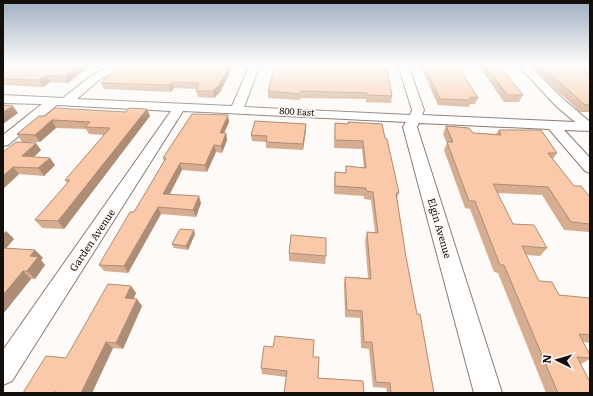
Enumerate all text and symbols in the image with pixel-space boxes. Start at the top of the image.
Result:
street label: 800 East [279,103,315,119]
street label: Elgin Avenue [425,196,456,260]
street label: Garden Avenue [65,206,118,274]
north arrow [537,340,577,380]
text: N [538,354,554,364]

